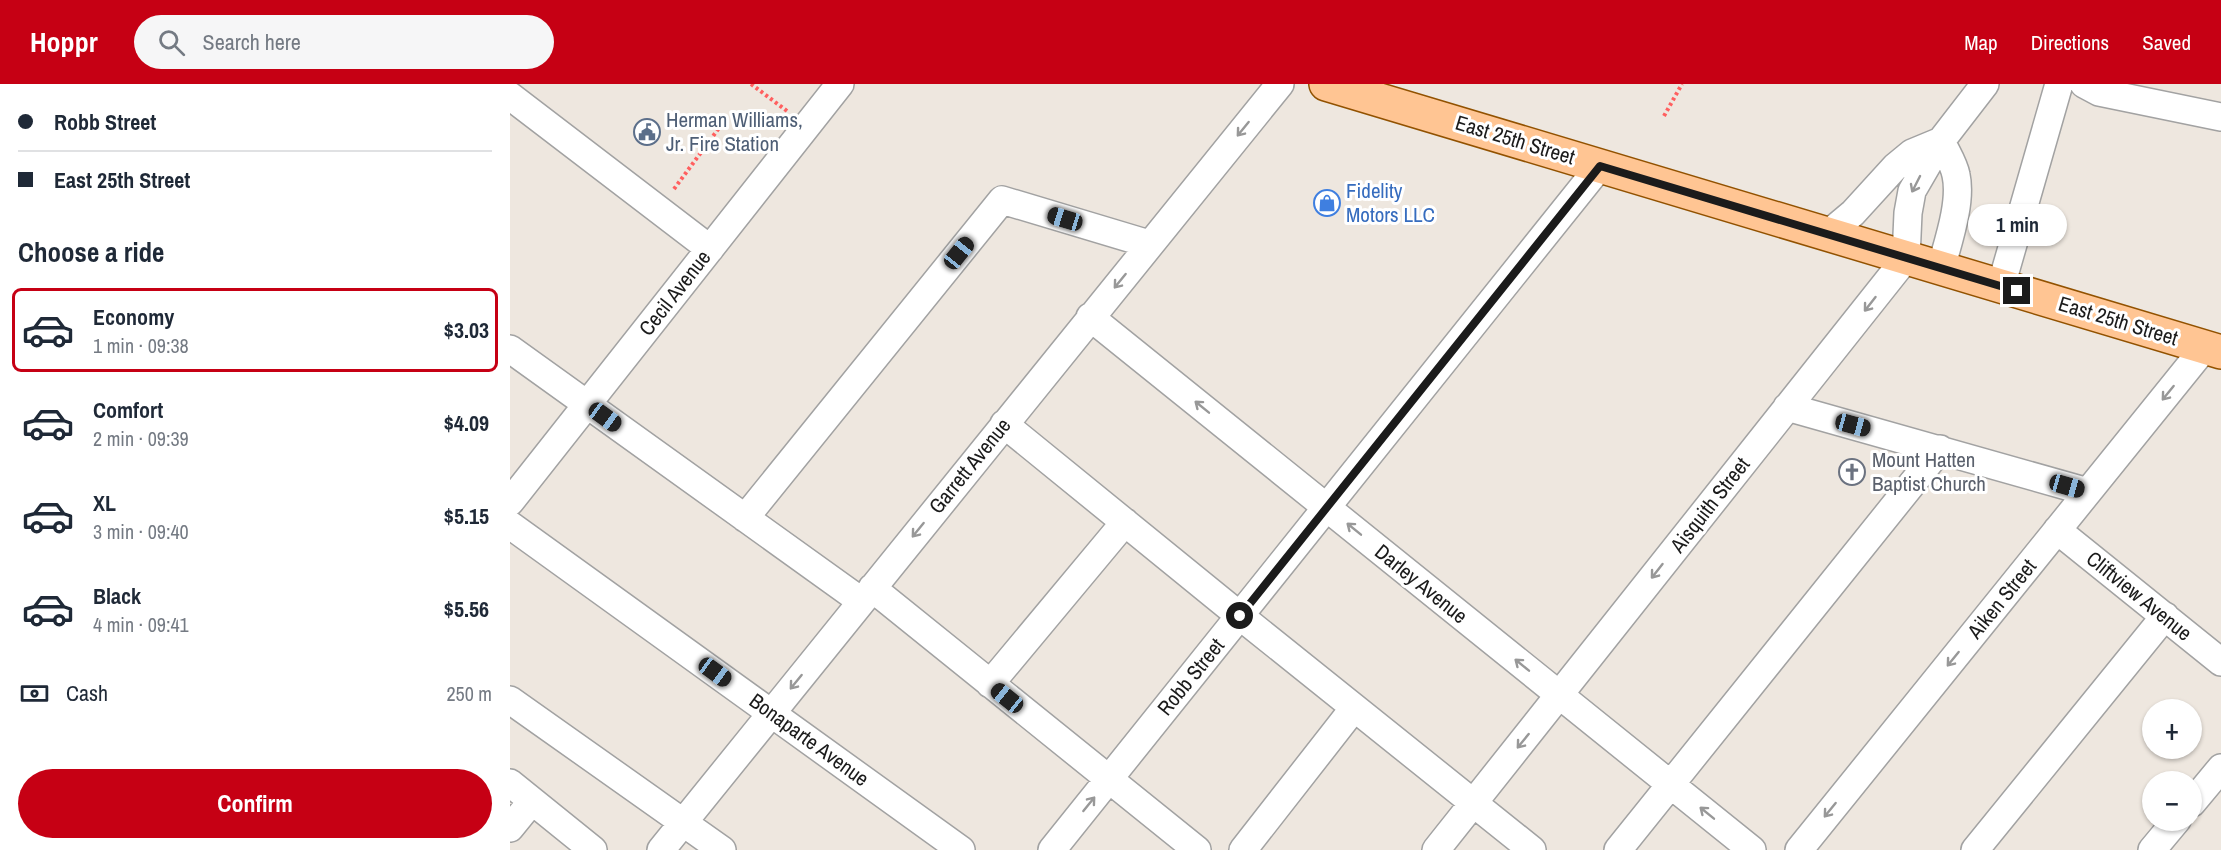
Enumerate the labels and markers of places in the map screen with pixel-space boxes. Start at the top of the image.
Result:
place label: Herman Williams, Jr. Fire Station [666,105,803,158]
public building icon: Herman Williams, Jr. Fire Station [632,117,662,147]
place label: Fidelity Motors LLC [1346,176,1435,229]
shop icon: Fidelity Motors LLC [1312,188,1342,218]
place label: Mount Hatten Baptist Church [1872,445,1986,498]
church icon: Mount Hatten Baptist Church [1837,457,1867,487]

